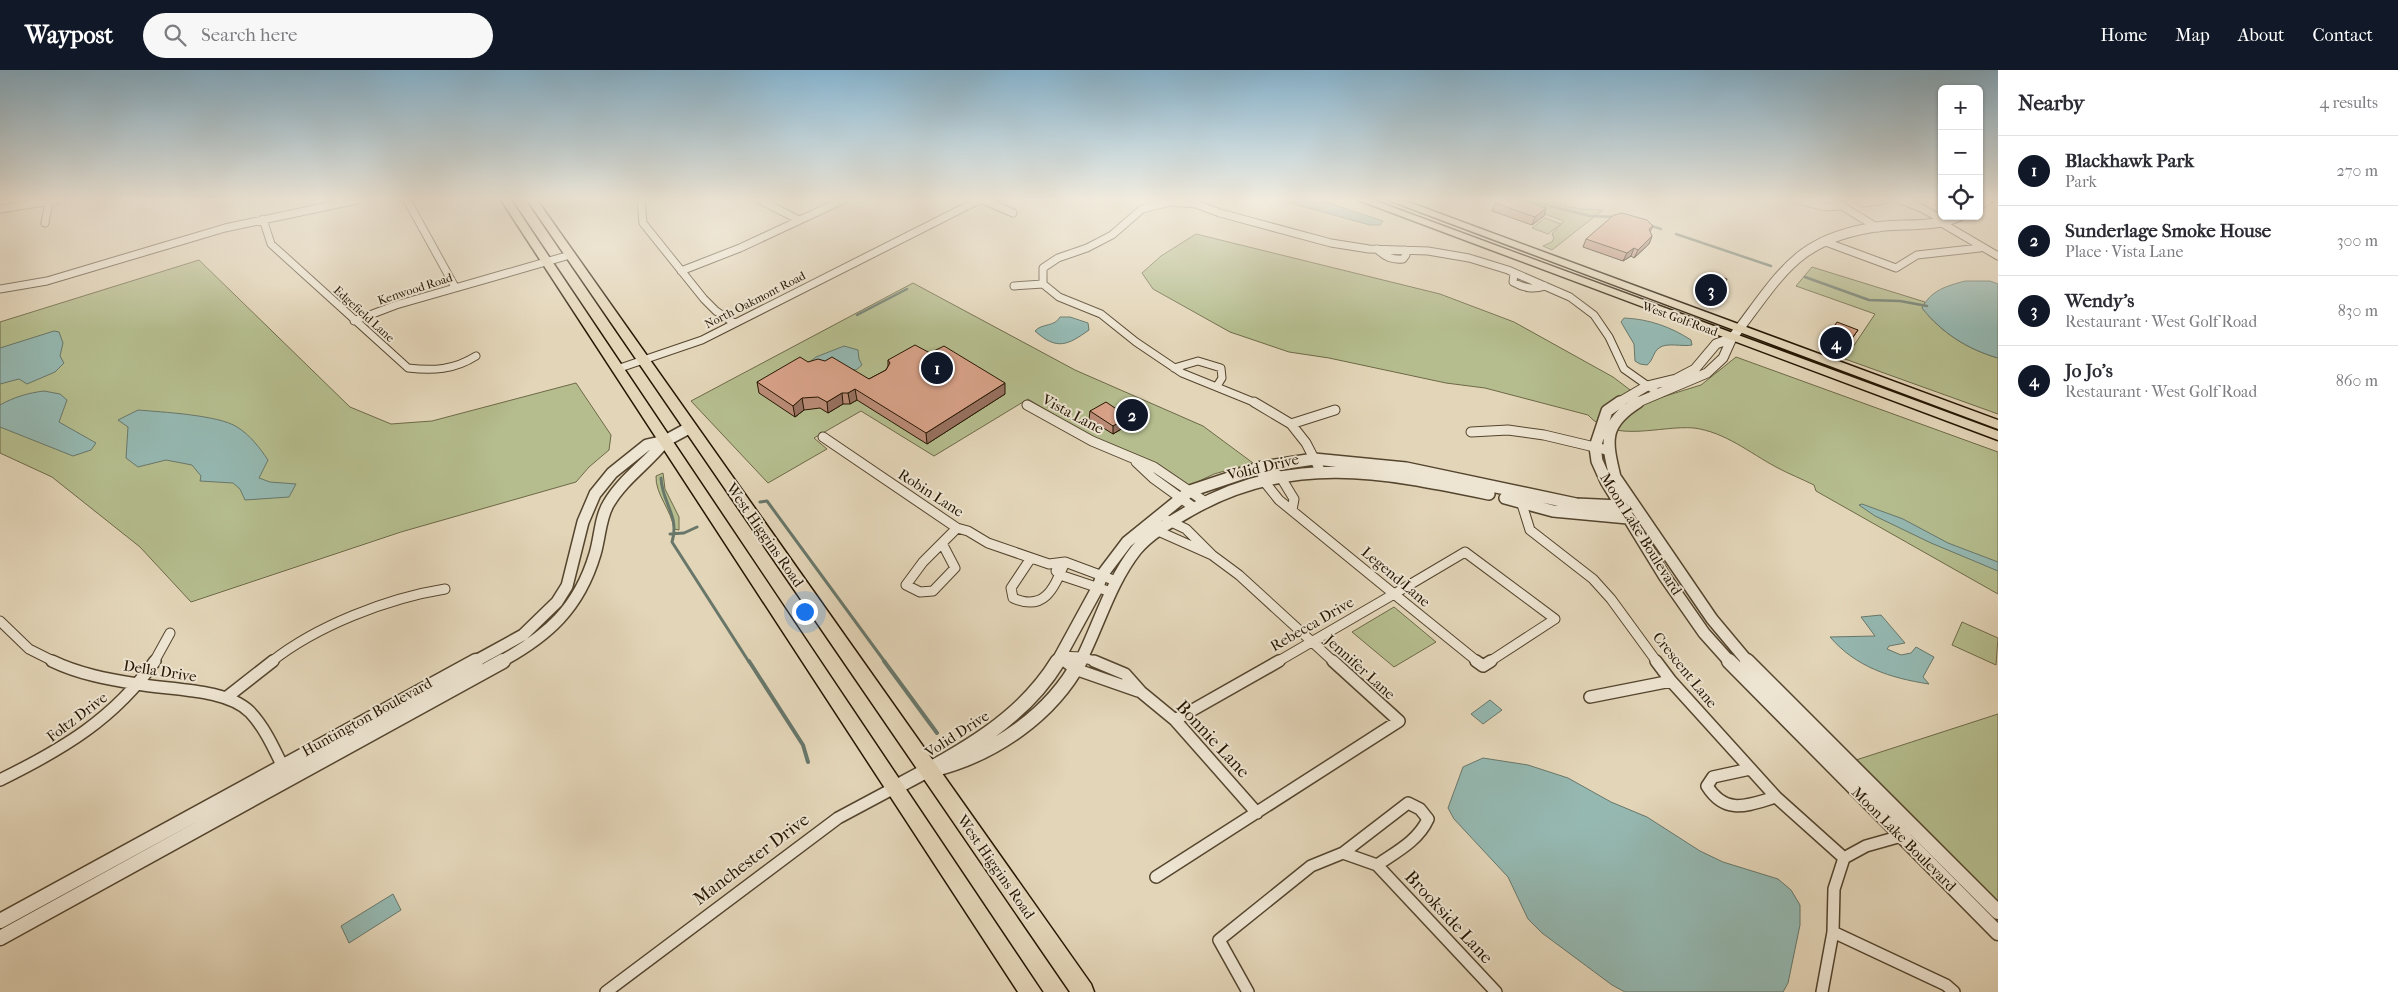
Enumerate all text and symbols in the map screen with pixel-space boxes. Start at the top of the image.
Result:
search box [143,13,493,58]
text: Waypost [25,21,113,49]
icon: search [161,21,189,49]
text: Search here [201,24,297,46]
text: Home [2100,25,2147,46]
text: Map [2175,25,2210,46]
text: About [2238,25,2284,46]
text: Contact [2312,25,2373,46]
map controls [1938,85,1983,220]
button: + [1938,85,1983,130]
text: Nearby [2018,91,2084,115]
text: 4 results [2320,93,2378,112]
button: − [1938,130,1983,175]
text: Blackhawk Park [2065,150,2194,172]
text: 1 [2031,161,2037,180]
text: 270 m [2337,161,2378,180]
text: Park [2065,172,2097,191]
button: locate [1938,175,1983,220]
text: Sunderlage Smoke House [2065,220,2271,242]
text: 2 [2030,231,2038,250]
text: 300 m [2337,231,2378,250]
text: Place · Vista Lane [2065,242,2183,261]
street label: North Oakmont Road [702,268,808,331]
street label: Kenwood Road [376,270,455,308]
pin: 3 [1695,271,1727,309]
street label: Edgefield Lane [331,283,397,345]
text: Wendy's [2065,290,2134,312]
street label: West Golf Road [1639,299,1720,339]
text: 3 [2031,301,2037,320]
text: 830 m [2338,301,2378,320]
text: Restaurant · West Golf Road [2065,312,2257,331]
pin: 4 [1820,324,1852,362]
pin: 1 [921,349,953,387]
text: Jo Jo's [2065,360,2113,382]
text: 4 [2029,371,2039,390]
text: 860 m [2336,371,2378,390]
text: Restaurant · West Golf Road [2065,382,2257,401]
street label: Vista Lane [1038,390,1107,438]
pin: 2 [1116,396,1148,434]
street label: Volid Drive [1224,450,1301,484]
street label: Robin Lane [895,465,968,521]
street label: Moon Lake Boulevard [1596,470,1686,599]
street label: West Higgins Road [722,479,808,591]
street label: Legend Lane [1358,543,1434,611]
street label: Rebecca Drive [1267,593,1357,655]
your location [792,599,818,625]
street label: Crescent Lane [1649,628,1721,712]
street label: Jennifer Lane [1320,630,1399,704]
street label: Della Drive [122,656,198,686]
street label: Huntington Boulevard [299,673,436,760]
street label: Foltz Drive [43,688,111,746]
street label: Bonnie Lane [1172,696,1254,782]
street label: Volid Drive [921,706,993,762]
street label: Moon Lake Boulevard [1848,783,1961,896]
street label: Manchester Drive [689,809,813,910]
street label: West Higgins Road [953,811,1039,923]
street label: Brookside Lane [1400,866,1497,968]

